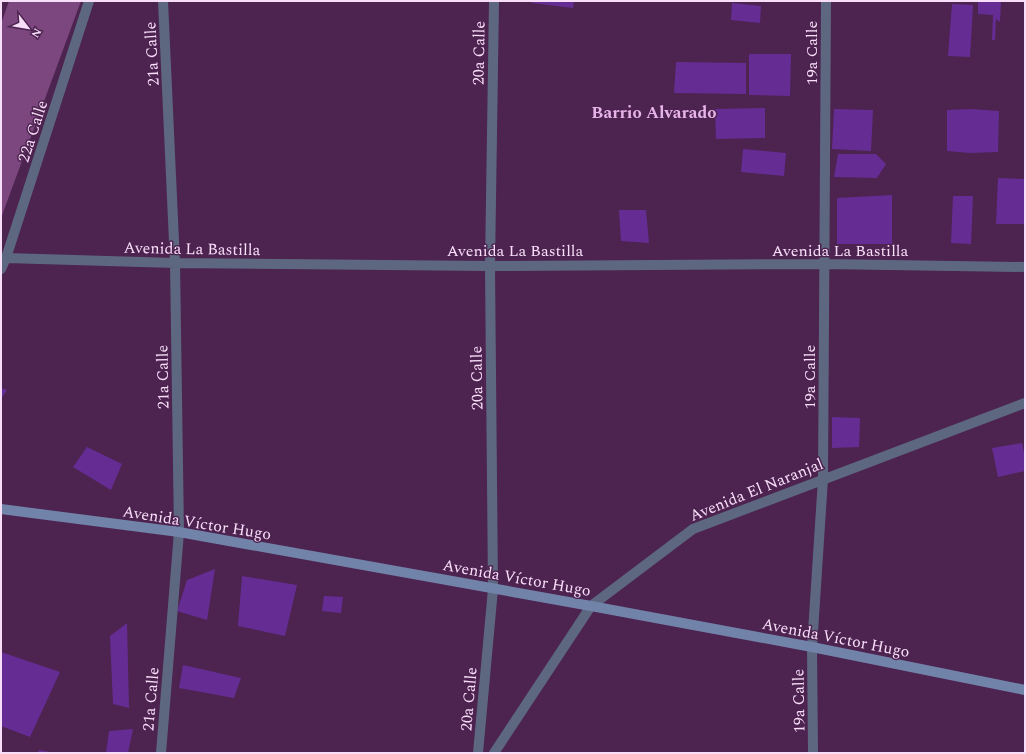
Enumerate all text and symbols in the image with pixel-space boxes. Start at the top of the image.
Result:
north arrow [8,8,48,48]
street label: 21a Calle [138,21,166,87]
street label: 20a Calle [466,21,492,85]
street label: 19a Calle [800,21,824,85]
text: N [27,25,46,41]
street label: 22a Calle [12,97,54,166]
district label: Barrio Alvarado [591,100,717,126]
street label: Avenida La Bastilla [123,236,261,262]
street label: Avenida La Bastilla [447,239,584,263]
street label: Avenida La Bastilla [772,239,909,263]
street label: 21a Calle [150,345,176,409]
street label: 19a Calle [798,345,822,409]
street label: 20a Calle [464,346,490,410]
street label: Avenida El Naranjal [686,452,827,528]
street label: Avenida Víctor Hugo [121,499,273,547]
street label: Avenida Víctor Hugo [441,553,593,603]
street label: Avenida Víctor Hugo [760,612,912,664]
street label: 21a Calle [136,666,166,732]
street label: 20a Calle [454,666,484,732]
street label: 19a Calle [786,669,812,733]

